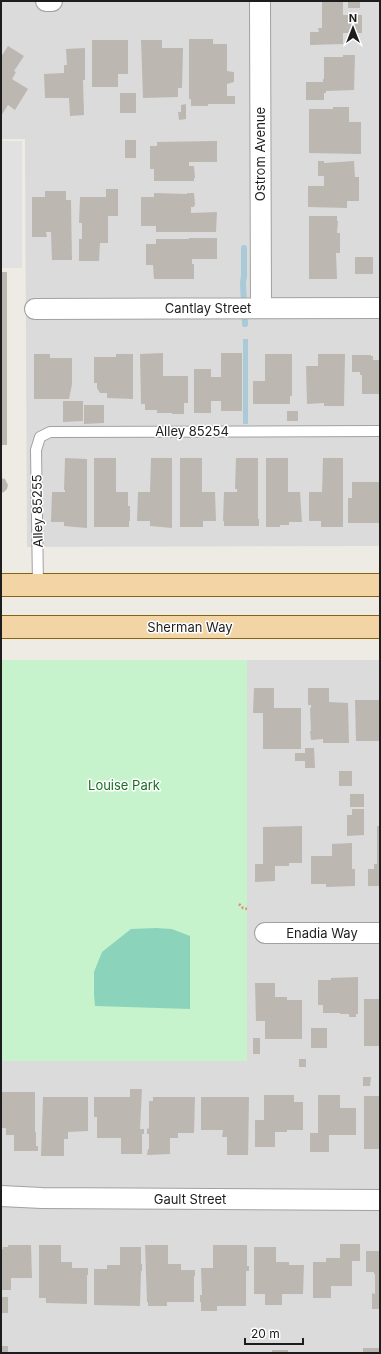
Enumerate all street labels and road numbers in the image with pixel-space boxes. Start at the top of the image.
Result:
street label: Ostrom Avenue [252,107,268,201]
street label: Cantlay Street [165,300,251,316]
street label: Alley 85254 [155,423,229,439]
street label: Alley 85255 [28,474,46,548]
street label: Sherman Way [147,619,233,635]
street label: Enadia Way [286,925,358,941]
street label: Gault Street [154,1191,226,1207]

